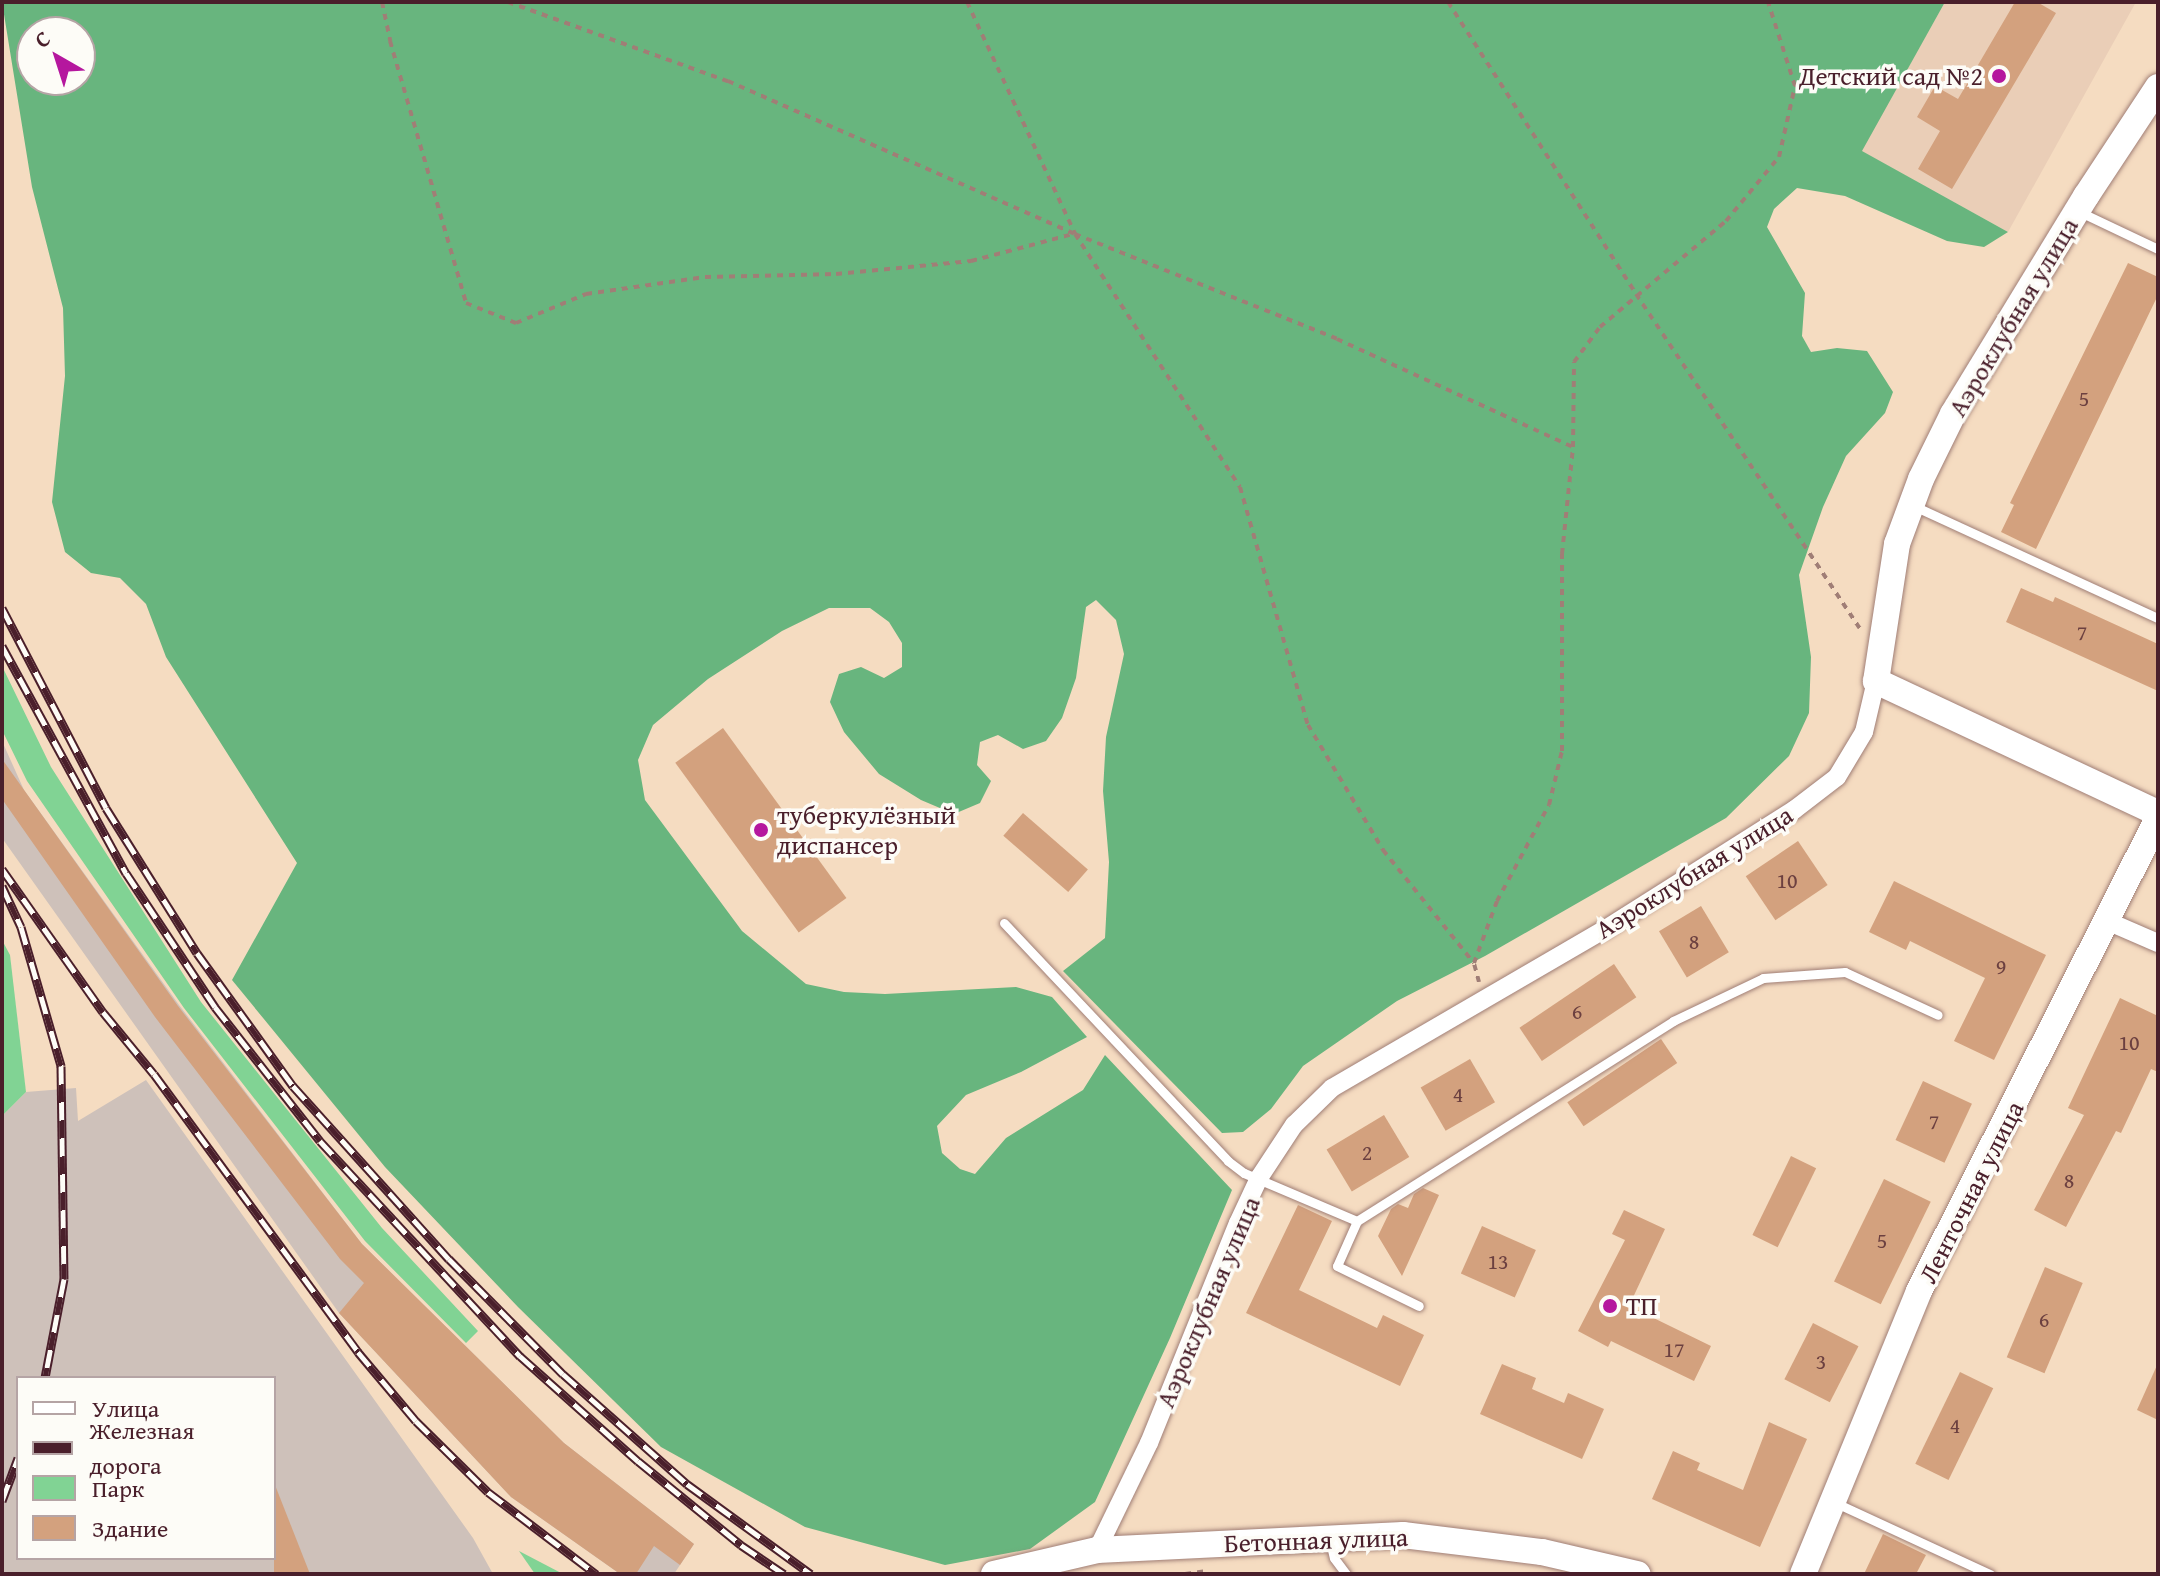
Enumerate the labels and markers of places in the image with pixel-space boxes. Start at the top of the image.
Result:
place label: Детский сад №2 [1799,60,1983,92]
marker: Детский сад №2 [1990,67,2008,85]
place label: туберкулёзный диспансер [777,799,956,860]
marker: туберкулёзный диспансер [752,821,770,839]
place label: ТП [1626,1290,1657,1322]
marker: ТП [1601,1297,1619,1315]

